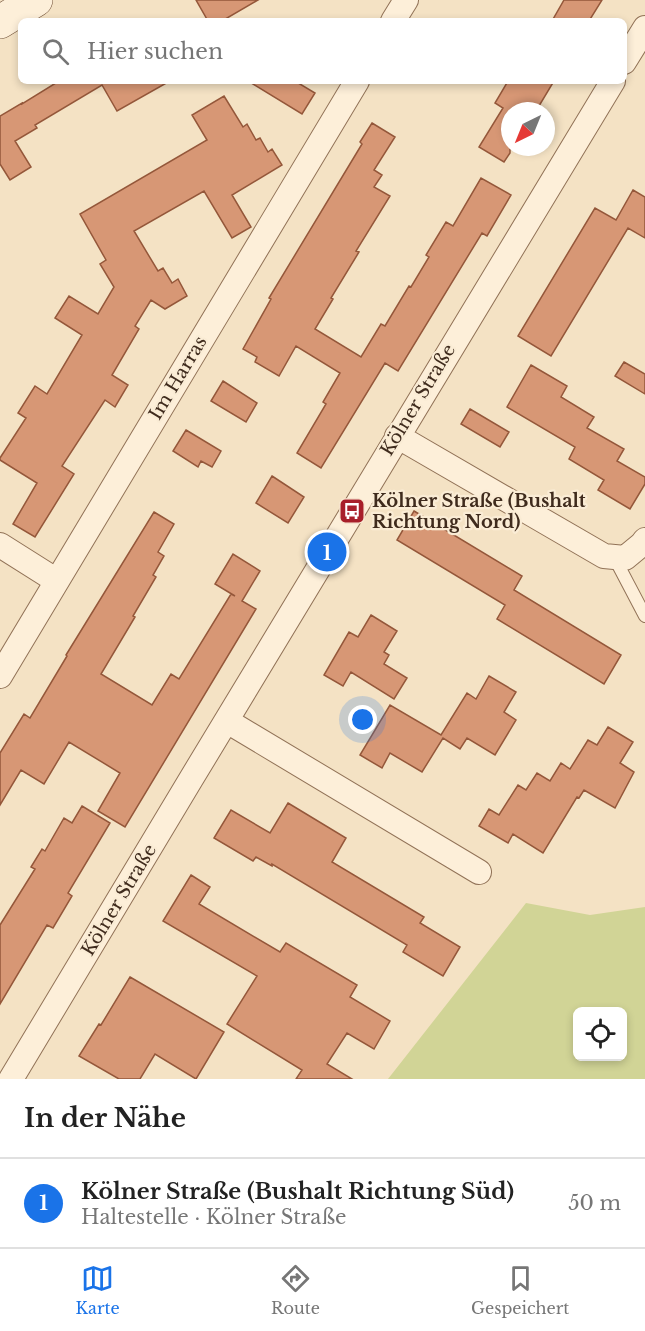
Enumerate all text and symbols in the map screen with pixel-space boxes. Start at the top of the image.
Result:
search box [18,18,627,84]
icon: search [39,35,72,68]
text: Hier suchen [87,38,223,65]
north arrow [501,102,555,156]
street label: Im Harras [144,332,212,424]
street label: Kölner Straße [376,340,460,460]
place label: Kölner Straße (Bushalt Richtung Nord) [372,490,586,533]
bus stop icon: Kölner Straße (Bushalt Richtung Nord) [337,496,367,526]
pin: 1 [308,530,346,574]
your location [348,705,377,734]
street label: Kölner Straße [77,840,161,960]
map controls [573,1007,627,1061]
button: locate [573,1007,627,1061]
text: In der Nähe [24,1102,186,1134]
text: Kölner Straße (Bushalt Richtung Süd) [81,1178,514,1205]
text: 1 [39,1191,48,1215]
text: 50 m [568,1191,621,1215]
text: Haltestelle · Kölner Straße [81,1205,347,1229]
tab: Karte [76,1262,120,1318]
tab: Route [271,1262,320,1318]
tab: Gespeichert [471,1262,569,1318]

